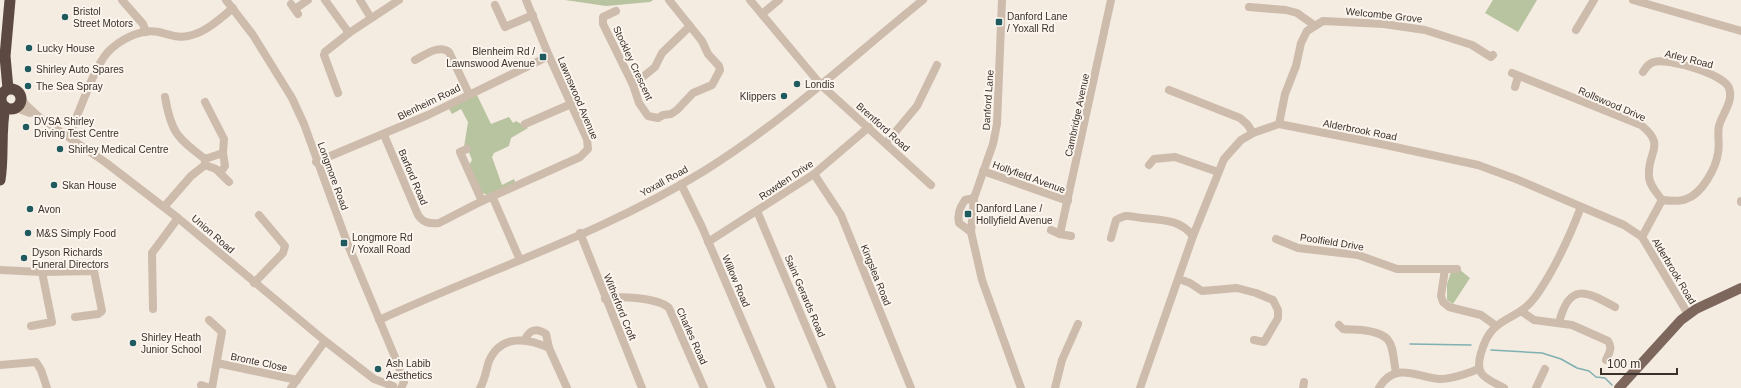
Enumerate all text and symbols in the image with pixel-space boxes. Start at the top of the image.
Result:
place label: Bristol Street Motors [73,6,133,29]
street label: Welcombe Grove [1345,6,1423,25]
place label: Danford Lane / Yoxall Rd [1007,11,1068,34]
marker: Bristol Street Motors [60,12,70,22]
marker: Danford Lane / Yoxall Rd [994,17,1004,27]
street label: Stockley Crescent [611,24,655,102]
marker: Lucky House [24,43,34,53]
place label: Lucky House [37,43,95,54]
place label: Blenheim Rd / Lawnswood Avenue [446,46,535,69]
street label: Arley Road [1664,48,1714,70]
marker: Blenheim Rd / Lawnswood Avenue [538,52,548,62]
street label: Lawnswood Avenue [556,55,601,141]
marker: Shirley Auto Spares [23,64,33,74]
place label: Shirley Auto Spares [36,64,124,75]
street label: Danford Lane [980,69,996,131]
street label: Cambridge Avenue [1063,72,1091,158]
marker: Londis [792,79,802,89]
place label: Londis [805,79,834,90]
marker: The Sea Spray [23,81,33,91]
place label: The Sea Spray [36,81,103,92]
street label: Blenheim Road [396,82,462,122]
street label: Rollswood Drive [1577,85,1648,123]
place label: Klippers [740,91,776,102]
marker: Klippers [779,91,789,101]
street label: Brentford Road [854,100,912,154]
place label: DVSA Shirley Driving Test Centre [34,116,119,139]
street label: Alderbrook Road [1322,117,1398,143]
marker: DVSA Shirley Driving Test Centre [21,122,31,132]
street label: Longmore Road [316,140,350,212]
marker: Shirley Medical Centre [55,144,65,154]
place label: Shirley Medical Centre [68,144,169,155]
street label: Barford Road [396,147,430,207]
street label: Rowden Drive [757,158,815,202]
street label: Hollyfield Avenue [991,159,1067,195]
street label: Yoxall Road [638,163,690,199]
marker: Skan House [49,180,59,190]
place label: Skan House [62,180,117,191]
place label: Danford Lane / Hollyfield Avenue [976,203,1053,226]
marker: Avon [25,204,35,214]
place label: Avon [38,204,61,215]
marker: Danford Lane / Hollyfield Avenue [963,209,973,219]
street label: Union Road [189,213,237,255]
marker: M&S Simply Food [23,228,33,238]
place label: M&S Simply Food [36,228,116,239]
place label: Longmore Rd / Yoxall Road [352,232,413,255]
street label: Poolfield Drive [1299,232,1365,253]
street label: Alderbrook Road [1650,236,1698,306]
marker: Longmore Rd / Yoxall Road [339,238,349,248]
street label: Kingslea Road [859,243,893,307]
place label: Dyson Richards Funeral Directors [32,247,109,270]
marker: Dyson Richards Funeral Directors [19,253,29,263]
street label: Willow Road [720,253,752,309]
street label: Saint Gerards Road [783,253,827,339]
street label: Witherford Croft [602,272,638,342]
street label: Charles Road [675,306,709,366]
place label: Shirley Heath Junior School [141,332,202,355]
marker: Shirley Heath Junior School [128,338,138,348]
scale bar [1601,350,1677,376]
street label: Bronte Close [230,351,289,373]
text: 100 m [1607,357,1640,371]
place label: Ash Labib Aesthetics [386,358,432,381]
marker: Ash Labib Aesthetics [373,364,383,374]

